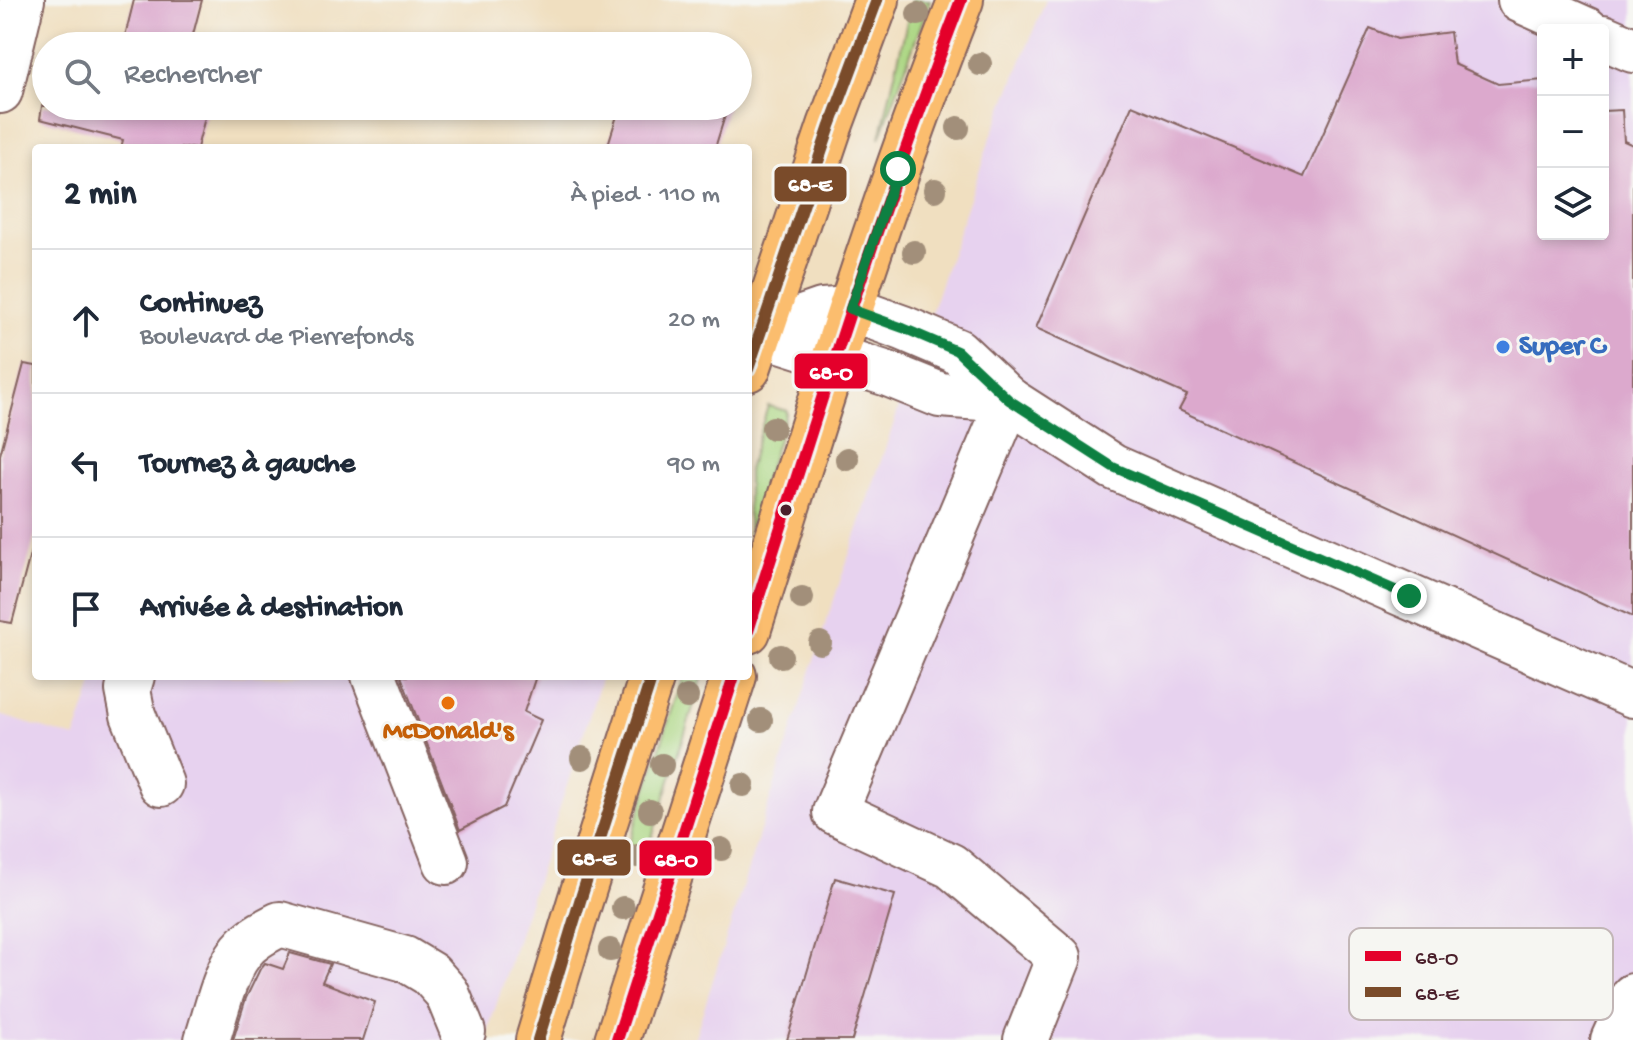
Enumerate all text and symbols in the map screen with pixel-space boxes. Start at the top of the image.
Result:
map controls [1537,24,1609,240]
button: + [1537,24,1609,96]
search box [32,32,752,120]
icon: search [60,54,104,98]
text: Rechercher [124,59,260,94]
button: − [1537,96,1609,168]
route start [880,151,916,187]
line badge: 68-E [773,165,848,203]
button: layers [1537,168,1609,240]
text: 68-E [788,174,833,200]
text: 2 min [64,176,136,216]
text: À pied · 110 m [571,181,720,212]
text: Continuez [140,288,262,323]
icon: ahead [64,299,108,343]
text: 20 m [668,306,720,337]
text: Boulevard de Pierrefonds [140,323,413,354]
place label: Super C [1519,331,1608,364]
marker: Super C [1494,338,1512,356]
line badge: 68-O [793,352,869,390]
text: 68-O [809,362,853,388]
icon: left [64,443,108,487]
text: Tournez à gauche [140,448,355,483]
text: 90 m [668,450,720,481]
unlabelled marker [778,502,794,518]
route end [1391,578,1427,614]
icon: arrive [64,587,108,631]
text: Arrivée à destination [140,592,403,627]
marker: McDonald's [439,694,457,712]
place label: McDonald's [383,716,515,749]
line badge: 68-E [556,838,632,877]
line badge: 68-O [638,839,713,877]
text: 68-E [572,848,617,874]
text: 68-O [654,849,698,875]
legend [1349,928,1613,1020]
text: 68-O [1415,947,1458,973]
text: 68-E [1415,983,1460,1009]

